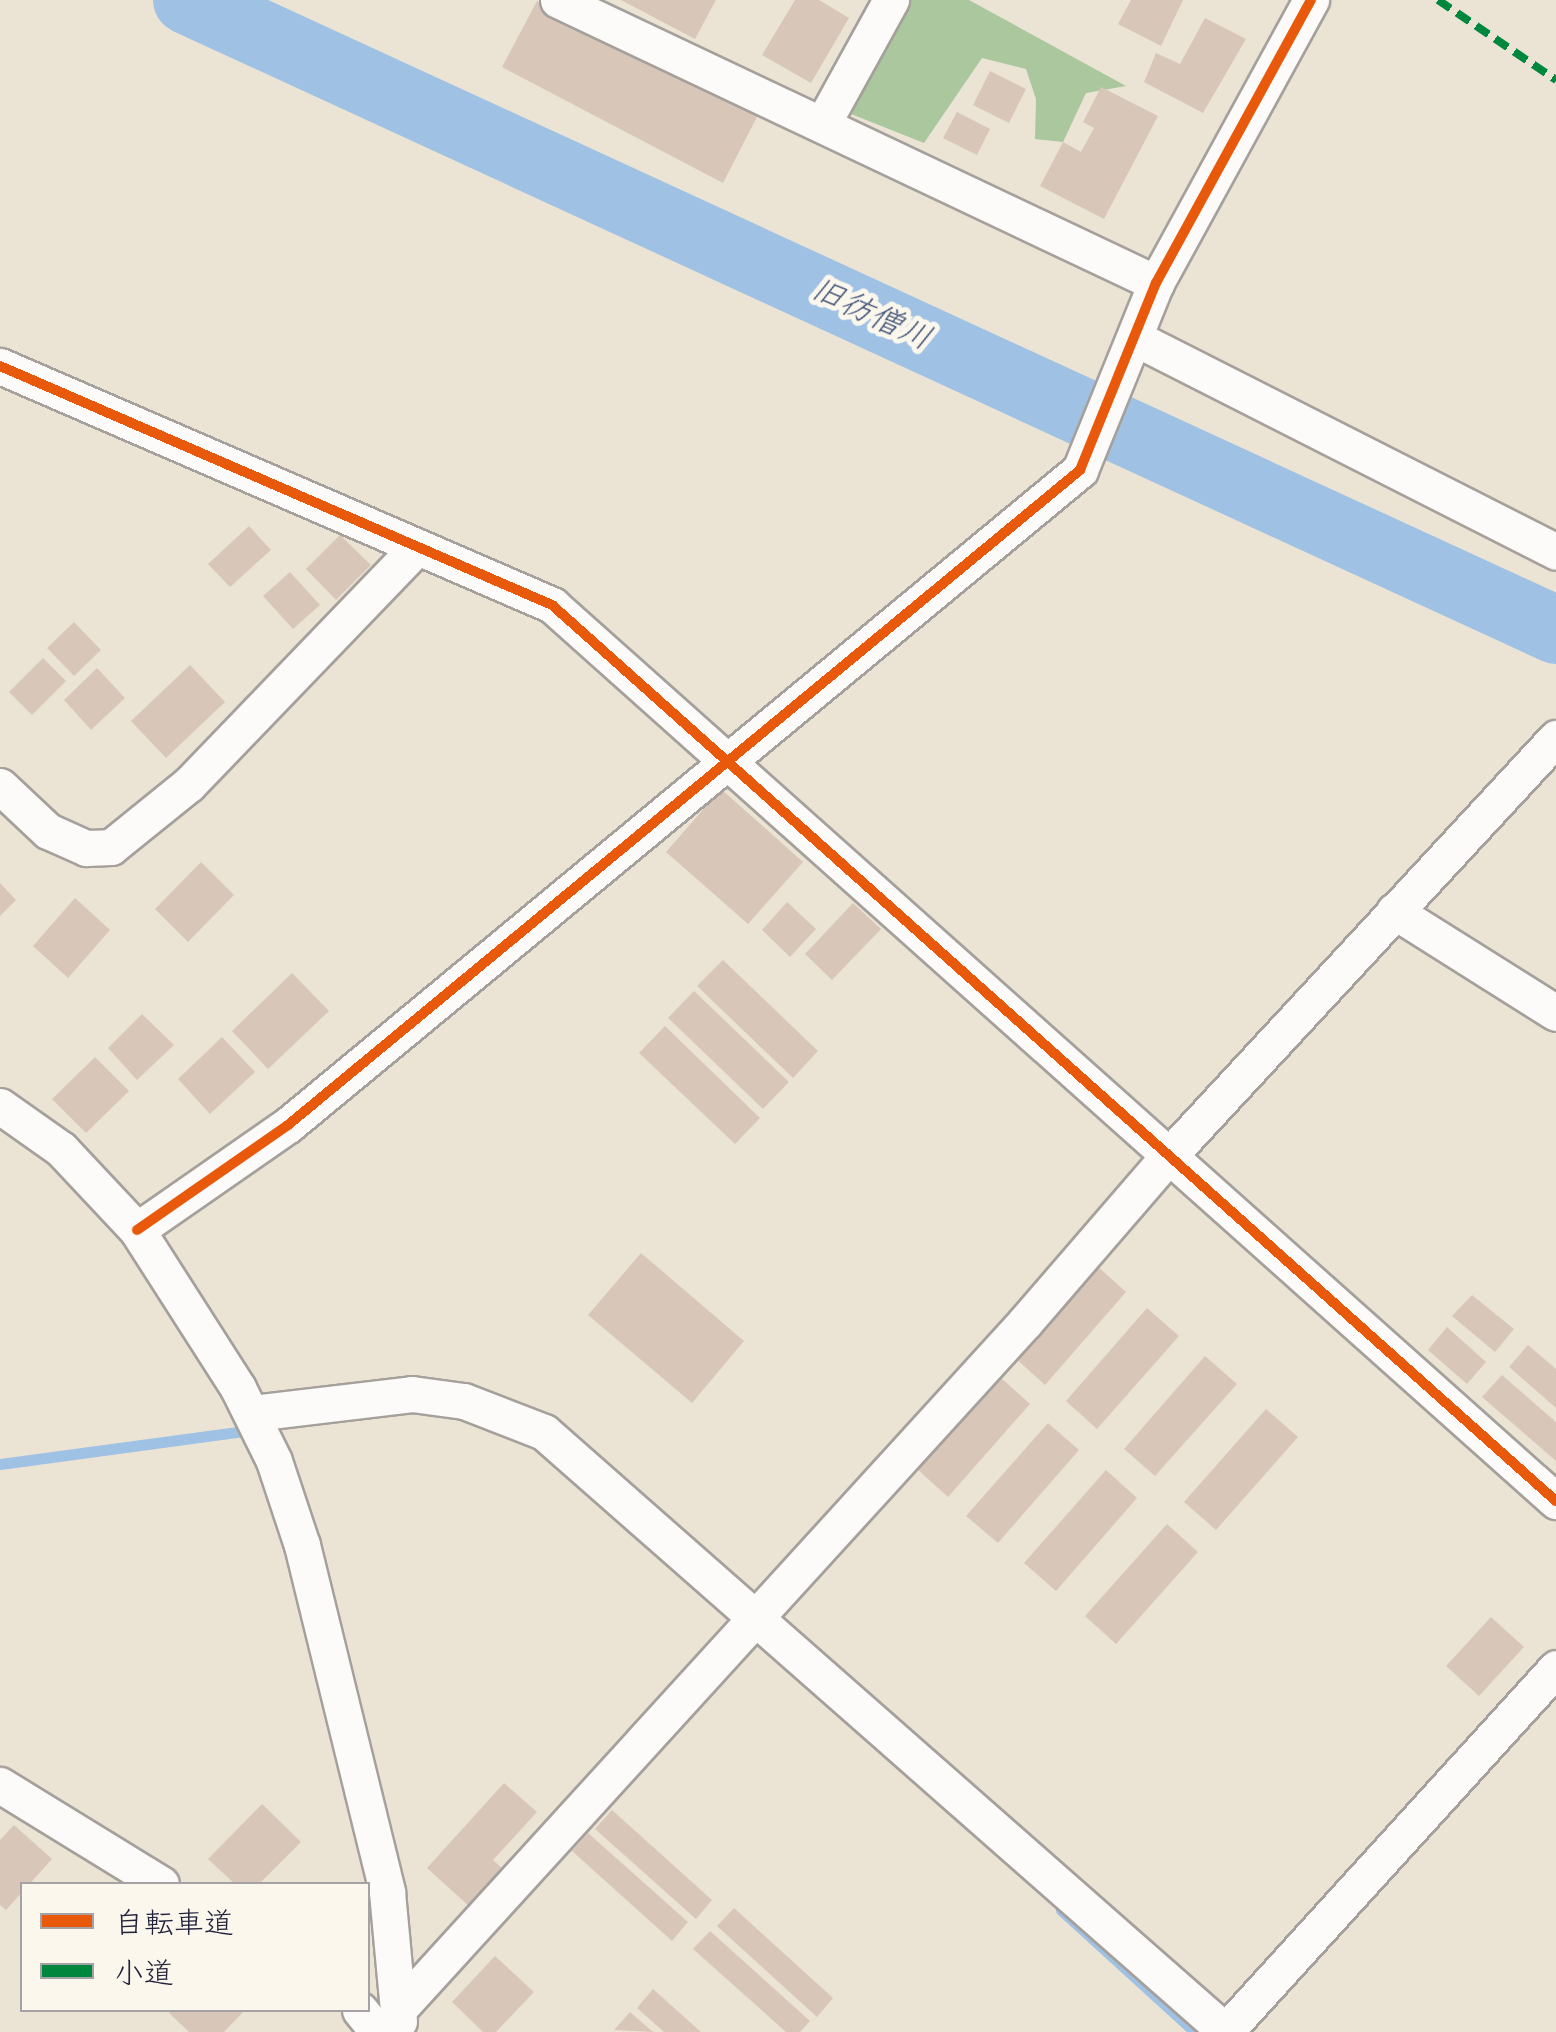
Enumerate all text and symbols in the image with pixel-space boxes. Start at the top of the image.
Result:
water label: 旧彷僧川 [805,271,937,359]
legend [20,1882,370,2012]
text: 自転車道 [114,1905,234,1944]
text: 小道 [114,1955,174,1994]

